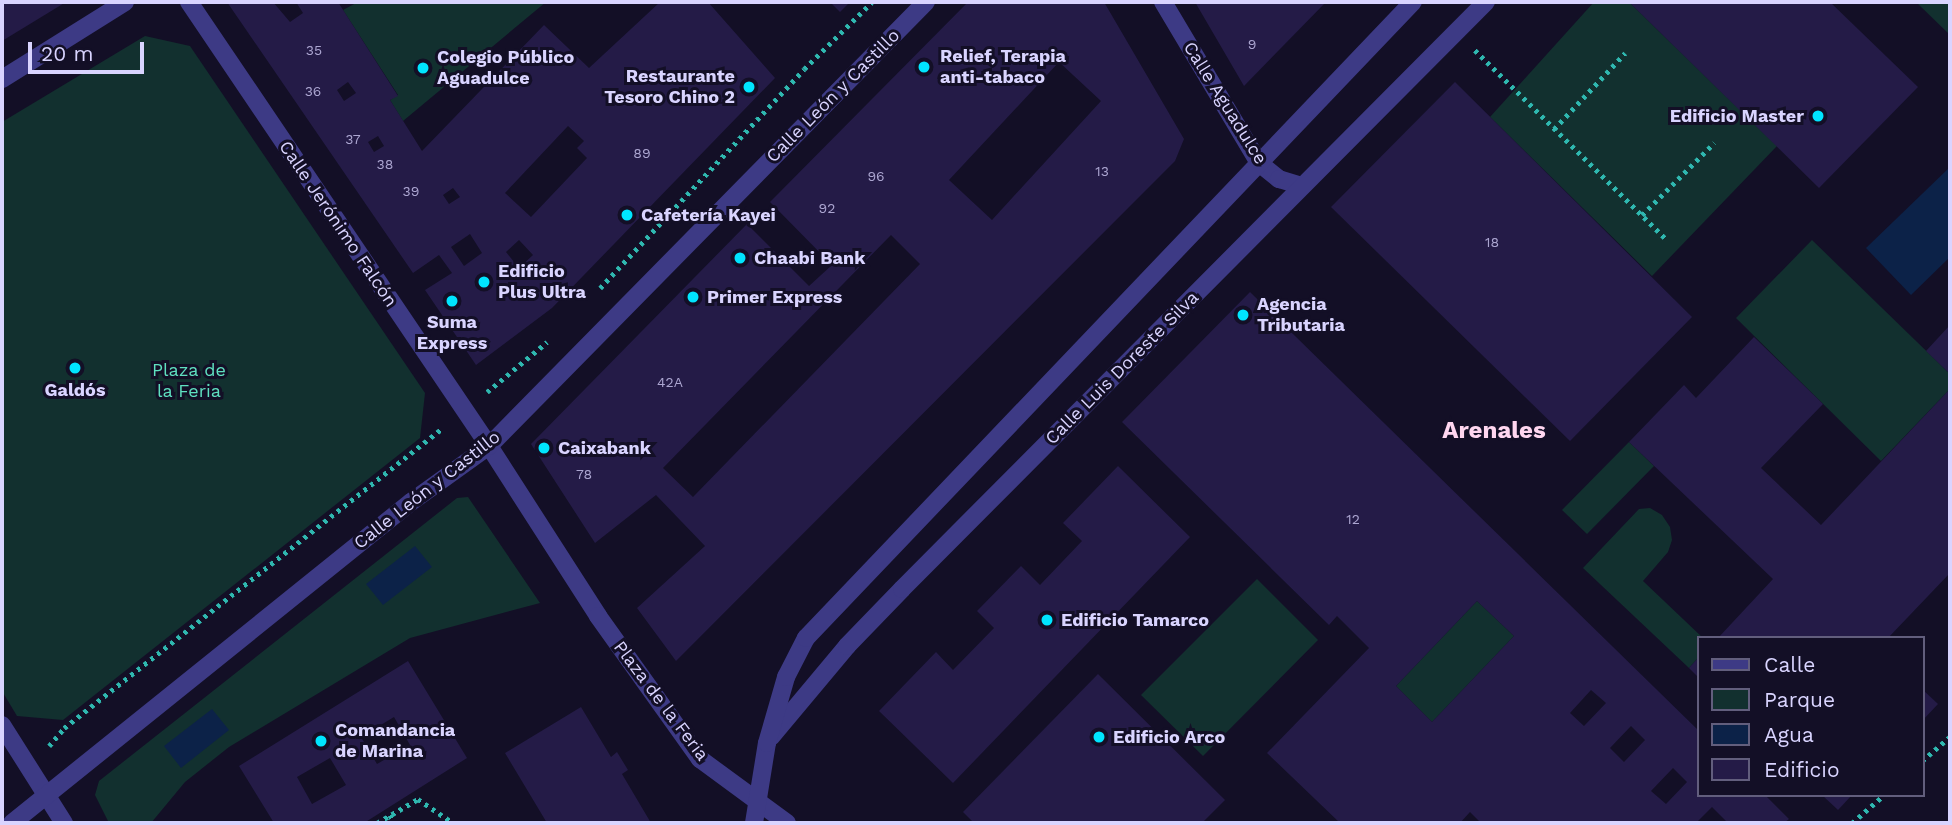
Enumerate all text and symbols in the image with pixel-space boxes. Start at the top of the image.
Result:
street label: Calle León y Castillo [762,25,904,167]
scale bar [32,28,147,72]
house number: 9 [1248,36,1256,52]
street label: Calle Aguadulce [1178,37,1272,169]
text: 20 m [41,41,93,66]
house number: 35 [306,42,322,58]
place label: Relief, Terapia anti-tabaco [940,46,1066,88]
place label: Colegio Público Aguadulce [437,47,574,90]
marker: Relief, Terapia anti-tabaco [914,57,934,77]
marker: Colegio Público Aguadulce [415,60,431,76]
place label: Restaurante Tesoro Chino 2 [604,66,735,108]
marker: Restaurante Tesoro Chino 2 [741,79,757,95]
house number: 36 [305,83,321,99]
place label: Edificio Master [1670,105,1804,127]
marker: Edificio Master [1810,108,1826,124]
house number: 37 [345,131,361,147]
street label: Calle Jerónimo Falcón [274,137,402,311]
house number: 89 [633,145,651,161]
house number: 38 [377,156,393,172]
house number: 13 [1095,163,1109,179]
house number: 96 [867,168,885,184]
house number: 39 [403,183,419,199]
house number: 92 [819,200,835,216]
place label: Cafetería Kayei [641,204,776,226]
marker: Cafetería Kayei [619,207,635,223]
house number: 18 [1485,234,1499,250]
place label: Chaabi Bank [754,247,865,269]
marker: Chaabi Bank [732,250,748,266]
place label: Edificio Plus Ultra [498,261,586,304]
marker: Edificio Plus Ultra [476,274,492,290]
place label: Primer Express [707,286,843,308]
street label: Calle Luis Doreste Silva [1041,287,1203,449]
marker: Primer Express [685,289,701,305]
marker: Suma Express [444,293,460,309]
place label: Agencia Tributaria [1257,294,1345,336]
marker: Agencia Tributaria [1235,307,1251,323]
place label: Suma Express [417,312,487,354]
marker: Galdós [67,360,83,376]
park label: Plaza de la Feria [152,360,226,402]
house number: 42A [657,374,683,390]
place label: Galdós [45,379,105,401]
district label: Arenales [1442,417,1546,445]
street label: Calle León y Castillo [349,426,505,554]
place label: Caixabank [558,437,651,459]
marker: Caixabank [536,440,552,456]
house number: 78 [576,466,592,482]
house number: 12 [1346,511,1360,527]
place label: Edificio Tamarco [1061,609,1209,631]
marker: Edificio Tamarco [1039,612,1055,628]
legend [1696,636,1924,797]
street label: Plaza de la Feria [609,637,713,765]
text: Calle [1764,652,1815,677]
text: Parque [1764,687,1835,712]
place label: Comandancia de Marina [335,720,455,762]
text: Agua [1764,722,1814,747]
place label: Edificio Arco [1113,726,1226,748]
marker: Edificio Arco [1091,729,1107,745]
marker: Comandancia de Marina [313,733,329,749]
text: Edificio [1764,757,1840,782]

